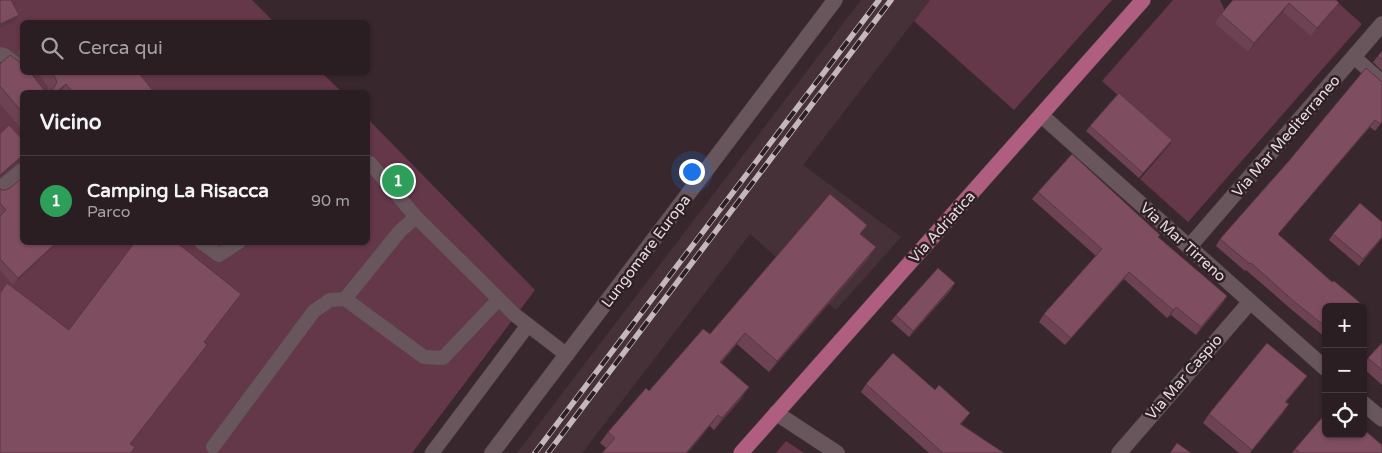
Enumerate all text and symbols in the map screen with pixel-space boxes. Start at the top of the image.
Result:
search box [20,20,370,75]
icon: search [38,34,66,62]
text: Cerca qui [78,37,163,59]
street label: Via Mar Mediterraneo [1228,71,1344,201]
text: Vicino [40,110,102,135]
your location [679,159,705,185]
pin: 1 [382,162,414,200]
text: Camping La Risacca [87,180,269,202]
street label: Via Adriatica [905,187,979,267]
text: 1 [51,191,61,211]
text: 90 m [311,191,350,211]
street label: Lungomare Europa [598,191,694,311]
street label: Via Mar Tirreno [1136,199,1230,285]
text: Parco [87,202,130,222]
map controls [1322,303,1367,438]
button: + [1322,303,1367,348]
street label: Via Mar Caspio [1142,331,1226,423]
button: − [1322,348,1367,393]
button: locate [1322,393,1367,438]

